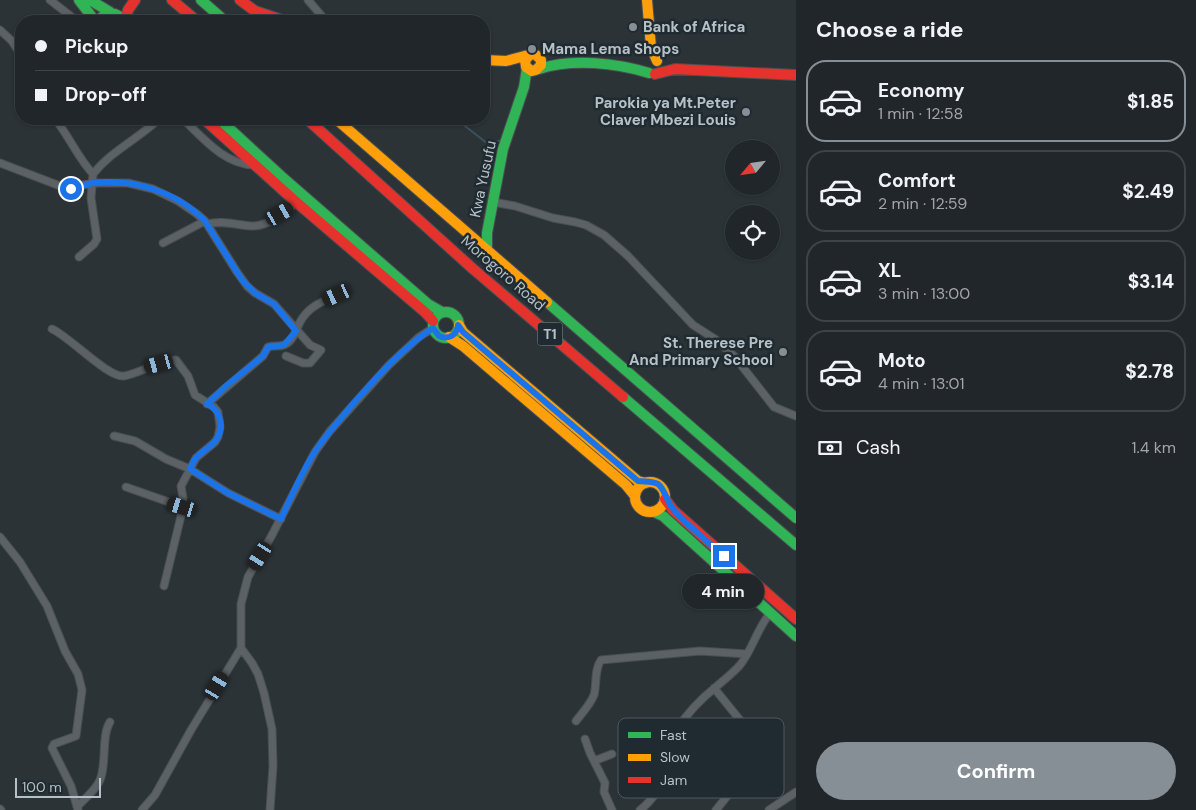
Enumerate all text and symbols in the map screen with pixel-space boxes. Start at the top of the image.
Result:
text: Choose a ride [816,15,964,44]
place label: Bank of Africa [643,17,745,37]
marker: Bank of Africa [627,21,639,33]
text: Pickup [65,34,129,59]
place label: Mama Lema Shops [542,39,679,59]
marker: Mama Lema Shops [526,43,538,55]
text: Economy [878,78,965,103]
icon: car [818,79,863,124]
text: Drop-off [65,82,147,107]
text: $1.85 [1127,89,1174,114]
place label: Parokia ya Mt.Peter Claver Mbezi Louis [595,93,736,130]
text: 1 min · 12:58 [878,103,963,124]
marker: Parokia ya Mt.Peter Claver Mbezi Louis [740,106,752,118]
street label: Kwa Yusufu [465,139,501,219]
north arrow [725,140,780,195]
map controls [725,140,780,260]
text: Comfort [878,168,956,193]
icon: car [818,169,863,214]
route start [60,178,82,200]
text: $2.49 [1122,179,1174,204]
text: 2 min · 12:59 [878,193,967,214]
car [263,200,296,228]
button: locate [725,205,780,260]
street label: Morogoro Road [457,231,549,315]
text: XL [878,258,901,283]
icon: car [818,259,863,304]
text: $3.14 [1128,269,1174,294]
car [320,282,353,308]
text: 3 min · 13:00 [878,283,970,304]
road number: T1 [538,322,562,346]
place label: St. Therese Pre And Primary School [629,333,773,370]
marker: St. Therese Pre And Primary School [777,346,789,358]
text: Moto [878,348,926,373]
icon: car [818,349,863,394]
car [142,353,175,375]
text: $2.78 [1125,359,1174,384]
text: 4 min · 13:01 [878,373,965,394]
icon: cash [816,434,844,462]
text: Cash [856,435,900,460]
text: 1.4 km [1132,437,1176,458]
car [165,495,198,519]
car [245,539,274,573]
route end [713,545,735,567]
callout: 4 min [683,574,765,608]
text: 4 min [701,581,745,602]
car [202,669,231,703]
legend [618,718,784,798]
text: Fast [660,726,687,744]
button: Confirm [816,742,1176,800]
text: Slow [660,748,690,766]
text: Jam [660,771,687,789]
scale bar [15,775,101,798]
text: 100 m [22,778,62,796]

